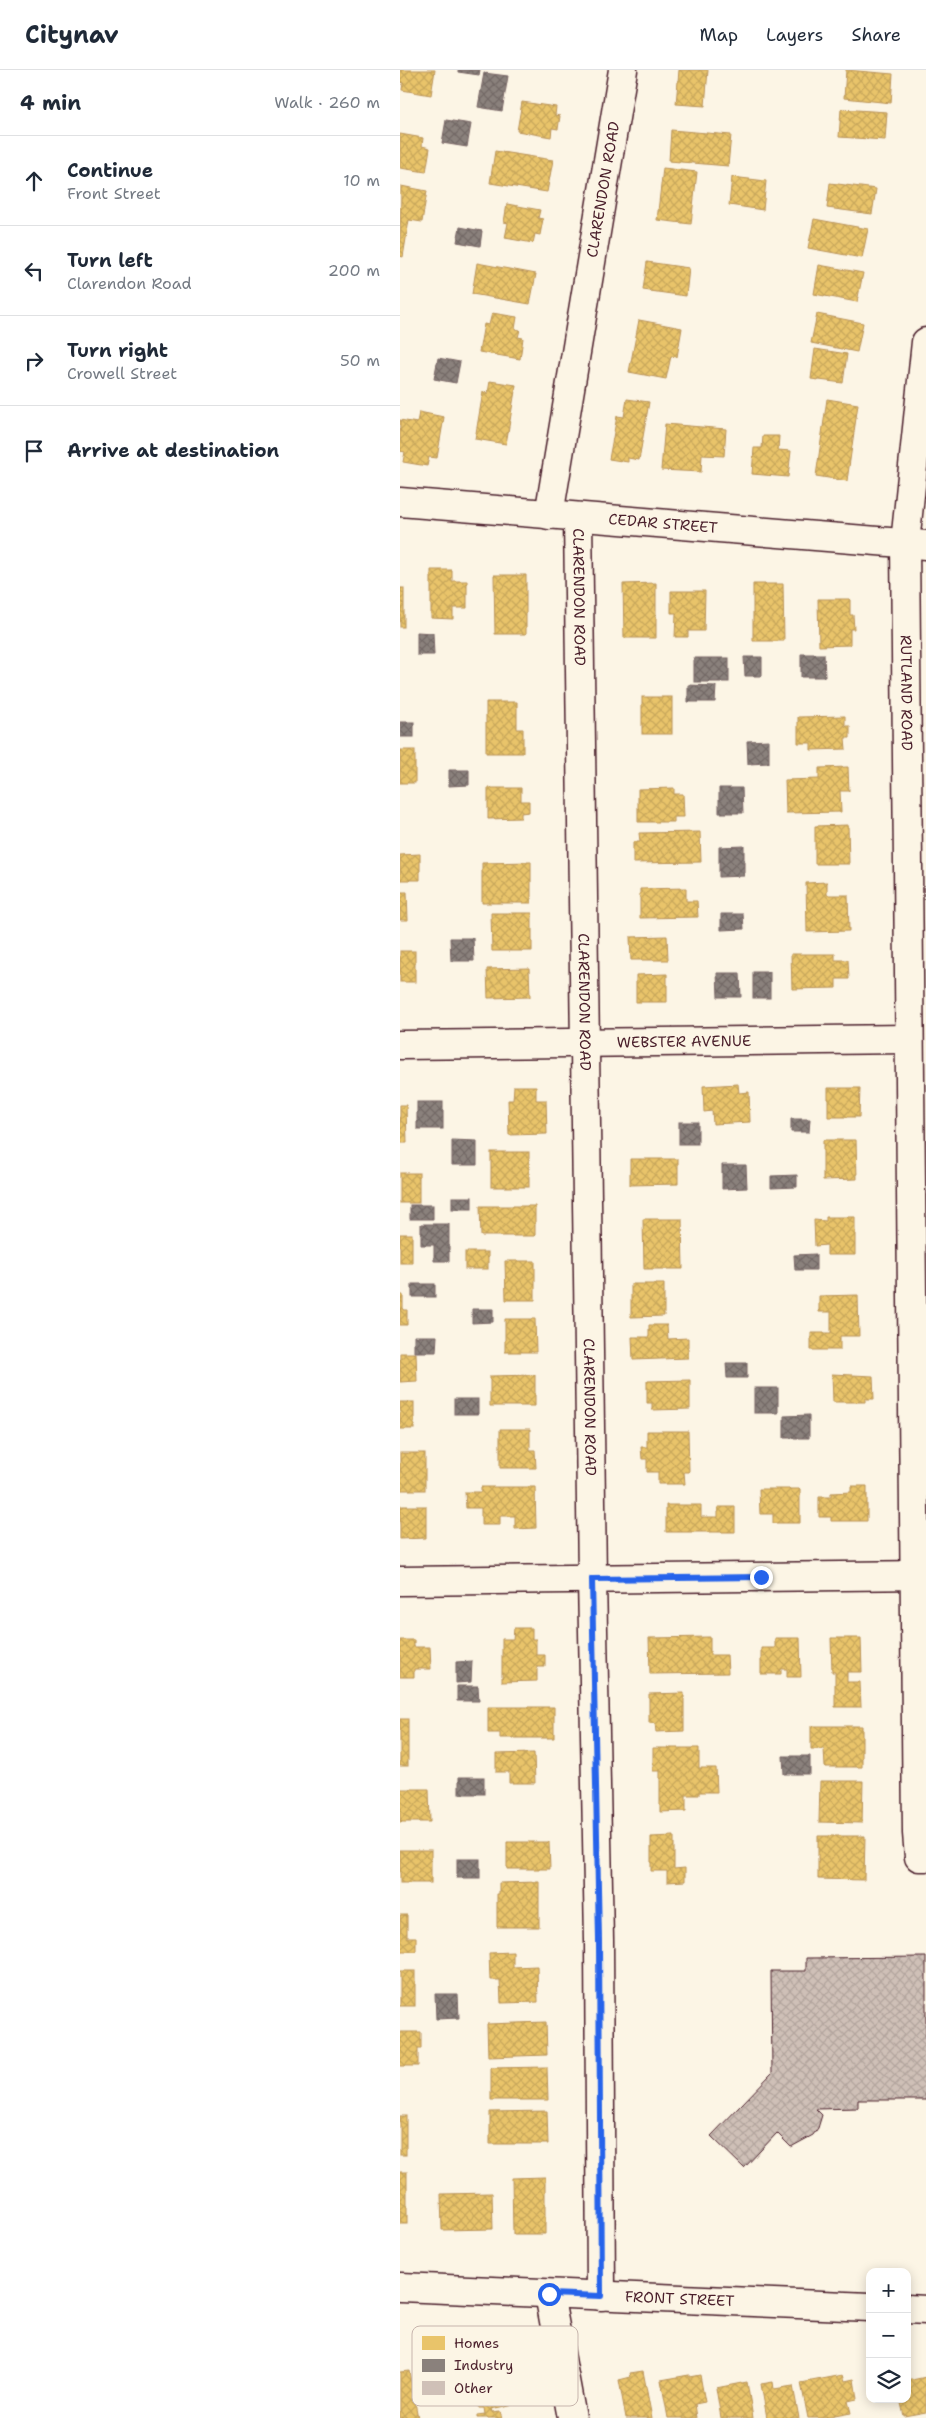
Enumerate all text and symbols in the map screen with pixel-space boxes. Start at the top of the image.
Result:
text: Citynav [25,19,119,51]
text: Map [700,23,738,47]
text: Layers [766,23,823,47]
text: Share [851,23,901,47]
text: 4 min [20,89,81,117]
text: Walk · 260 m [274,92,380,113]
street label: CLARENDON ROAD [582,120,624,259]
text: Continue [67,158,153,183]
icon: ahead [20,167,48,195]
text: 10 m [343,170,380,191]
text: Front Street [67,183,161,204]
text: Turn left [67,248,153,273]
icon: left [20,257,48,285]
text: 200 m [328,260,380,281]
text: Clarendon Road [67,273,192,294]
text: Turn right [67,338,168,363]
icon: right [20,347,48,375]
text: 50 m [340,350,380,371]
text: Crowell Street [67,363,177,384]
icon: arrive [20,437,48,465]
text: Arrive at destination [67,438,279,463]
street label: CEDAR STREET [608,509,719,538]
street label: CLARENDON ROAD [568,528,590,666]
street label: RUTLAND ROAD [896,635,917,751]
street label: CLARENDON ROAD [573,933,595,1071]
street label: WEBSTER AVENUE [616,1031,752,1052]
street label: CLARENDON ROAD [579,1338,601,1476]
route end [750,1566,773,1589]
map controls [866,2268,911,2403]
button: + [866,2268,911,2313]
route start [538,2283,561,2306]
street label: FRONT STREET [625,2287,735,2311]
button: − [866,2313,911,2358]
legend [412,2326,578,2406]
text: Homes [454,2334,499,2352]
text: Industry [454,2356,513,2374]
button: layers [866,2358,911,2403]
text: Other [454,2379,493,2397]

